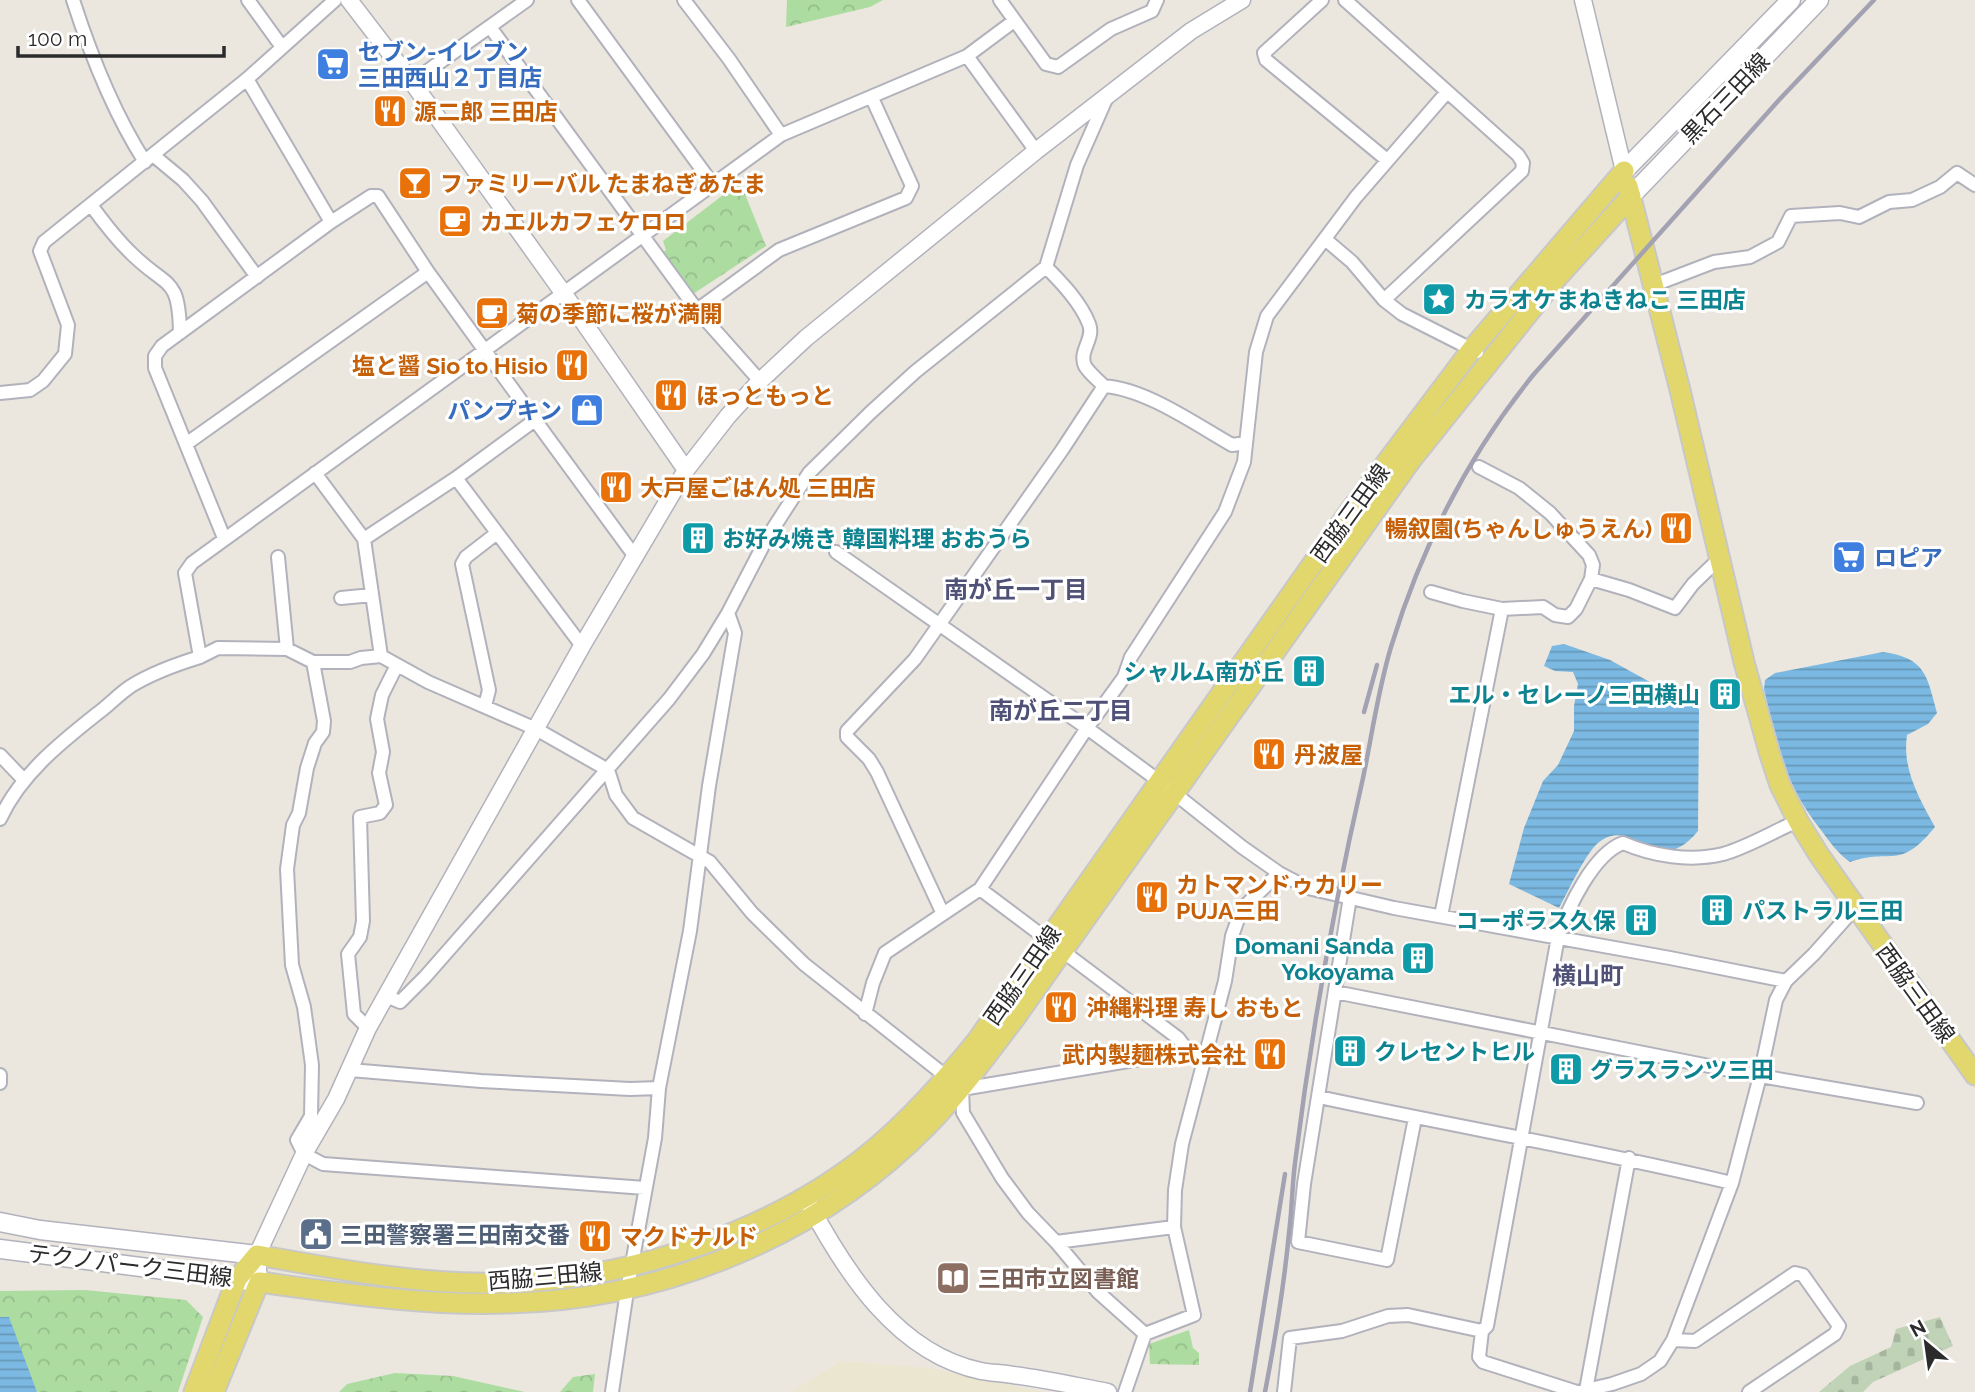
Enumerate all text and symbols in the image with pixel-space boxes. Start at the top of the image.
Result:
scale bar [18,14,224,58]
text: 100 m [28,26,87,51]
place label: セブン-イレブン 三田西山２丁目店 [358,38,542,91]
supermarket icon: セブン-イレブン 三田西山２丁目店 [314,45,352,83]
street label: 黒石三田線 [1675,47,1775,149]
restaurant icon: 源二郎 三田店 [371,92,409,130]
place label: 源二郎 三田店 [414,98,558,125]
bar icon: ファミリーバル たまねぎあたま [396,164,434,202]
place label: ファミリーバル たまねぎあたま [440,170,766,197]
cafe icon: カエルカフェケロロ [436,202,474,240]
place label: カエルカフェケロロ [480,208,686,235]
place icon: カラオケまねきねこ 三田店 [1420,280,1458,318]
place label: カラオケまねきねこ 三田店 [1464,286,1746,313]
cafe icon: 菊の季節に桜が満開 [473,294,511,332]
place label: 菊の季節に桜が満開 [516,300,723,327]
restaurant icon: 塩と醤 Sio to Hisio [553,346,591,384]
place label: 塩と醤 Sio to Hisio [352,352,548,379]
restaurant icon: ほっともっと [652,376,690,414]
place label: ほっともっと [696,382,834,409]
shop icon: パンプキン [568,391,606,429]
place label: パンプキン [447,397,562,424]
street label: 西脇三田線 [1305,459,1395,567]
restaurant icon: 大戸屋ごはん処 三田店 [597,468,635,506]
place label: 大戸屋ごはん処 三田店 [640,474,876,501]
restaurant icon: 暢叙園(ちゃんしゅうえん) [1657,509,1695,547]
place label: 暢叙園(ちゃんしゅうえん) [1385,515,1652,542]
building icon: お好み焼き 韓国料理 おおうら [679,519,717,557]
place label: お好み焼き 韓国料理 おおうら [722,525,1032,552]
supermarket icon: ロピア [1830,538,1868,576]
place label: ロピア [1874,544,1943,571]
district label: 南が丘一丁目 [944,575,1088,604]
building icon: シャルム南が丘 [1290,652,1328,690]
place label: シャルム南が丘 [1123,658,1284,685]
building icon: エル・セレーノ三田横山 [1706,675,1744,713]
place label: エル・セレーノ三田横山 [1448,681,1700,708]
district label: 南が丘二丁目 [989,696,1133,725]
restaurant icon: 丹波屋 [1250,735,1288,773]
place label: 丹波屋 [1294,741,1363,768]
place label: カトマンドゥカリー PUJA三田 [1176,871,1383,924]
restaurant icon: カトマンドゥカリー PUJA三田 [1133,878,1171,916]
building icon: パストラル三田 [1698,891,1736,929]
place label: パストラル三田 [1742,897,1903,924]
building icon: コーポラス久保 [1622,901,1660,939]
place label: コーポラス久保 [1455,907,1616,934]
street label: 西脇三田線 [978,920,1066,1030]
place label: Domani Sanda Yokoyama [1235,932,1394,985]
building icon: Domani Sanda Yokoyama [1399,939,1437,977]
street label: 西脇三田線 [1871,939,1961,1047]
district label: 横山町 [1552,961,1624,990]
restaurant icon: 沖縄料理 寿し おもと [1042,988,1080,1026]
place label: 沖縄料理 寿し おもと [1086,994,1304,1021]
building icon: クレセントヒル [1331,1032,1369,1070]
restaurant icon: 武内製麺株式会社 [1251,1035,1289,1073]
place label: クレセントヒル [1374,1038,1535,1065]
place label: 武内製麺株式会社 [1062,1041,1246,1068]
building icon: グラスランツ三田 [1547,1050,1585,1088]
place label: グラスランツ三田 [1590,1056,1774,1083]
public building icon: 三田警察署三田南交番 [297,1215,335,1253]
restaurant icon: マクドナルド [576,1217,614,1255]
place label: 三田警察署三田南交番 [340,1221,570,1248]
place label: マクドナルド [620,1223,758,1250]
street label: テクノパーク三田線 [26,1239,234,1291]
street label: 西脇三田線 [487,1258,603,1294]
library icon: 三田市立図書館 [934,1259,972,1297]
place label: 三田市立図書館 [978,1265,1139,1292]
north arrow [1891,1308,1961,1378]
text: N [1906,1315,1929,1341]

